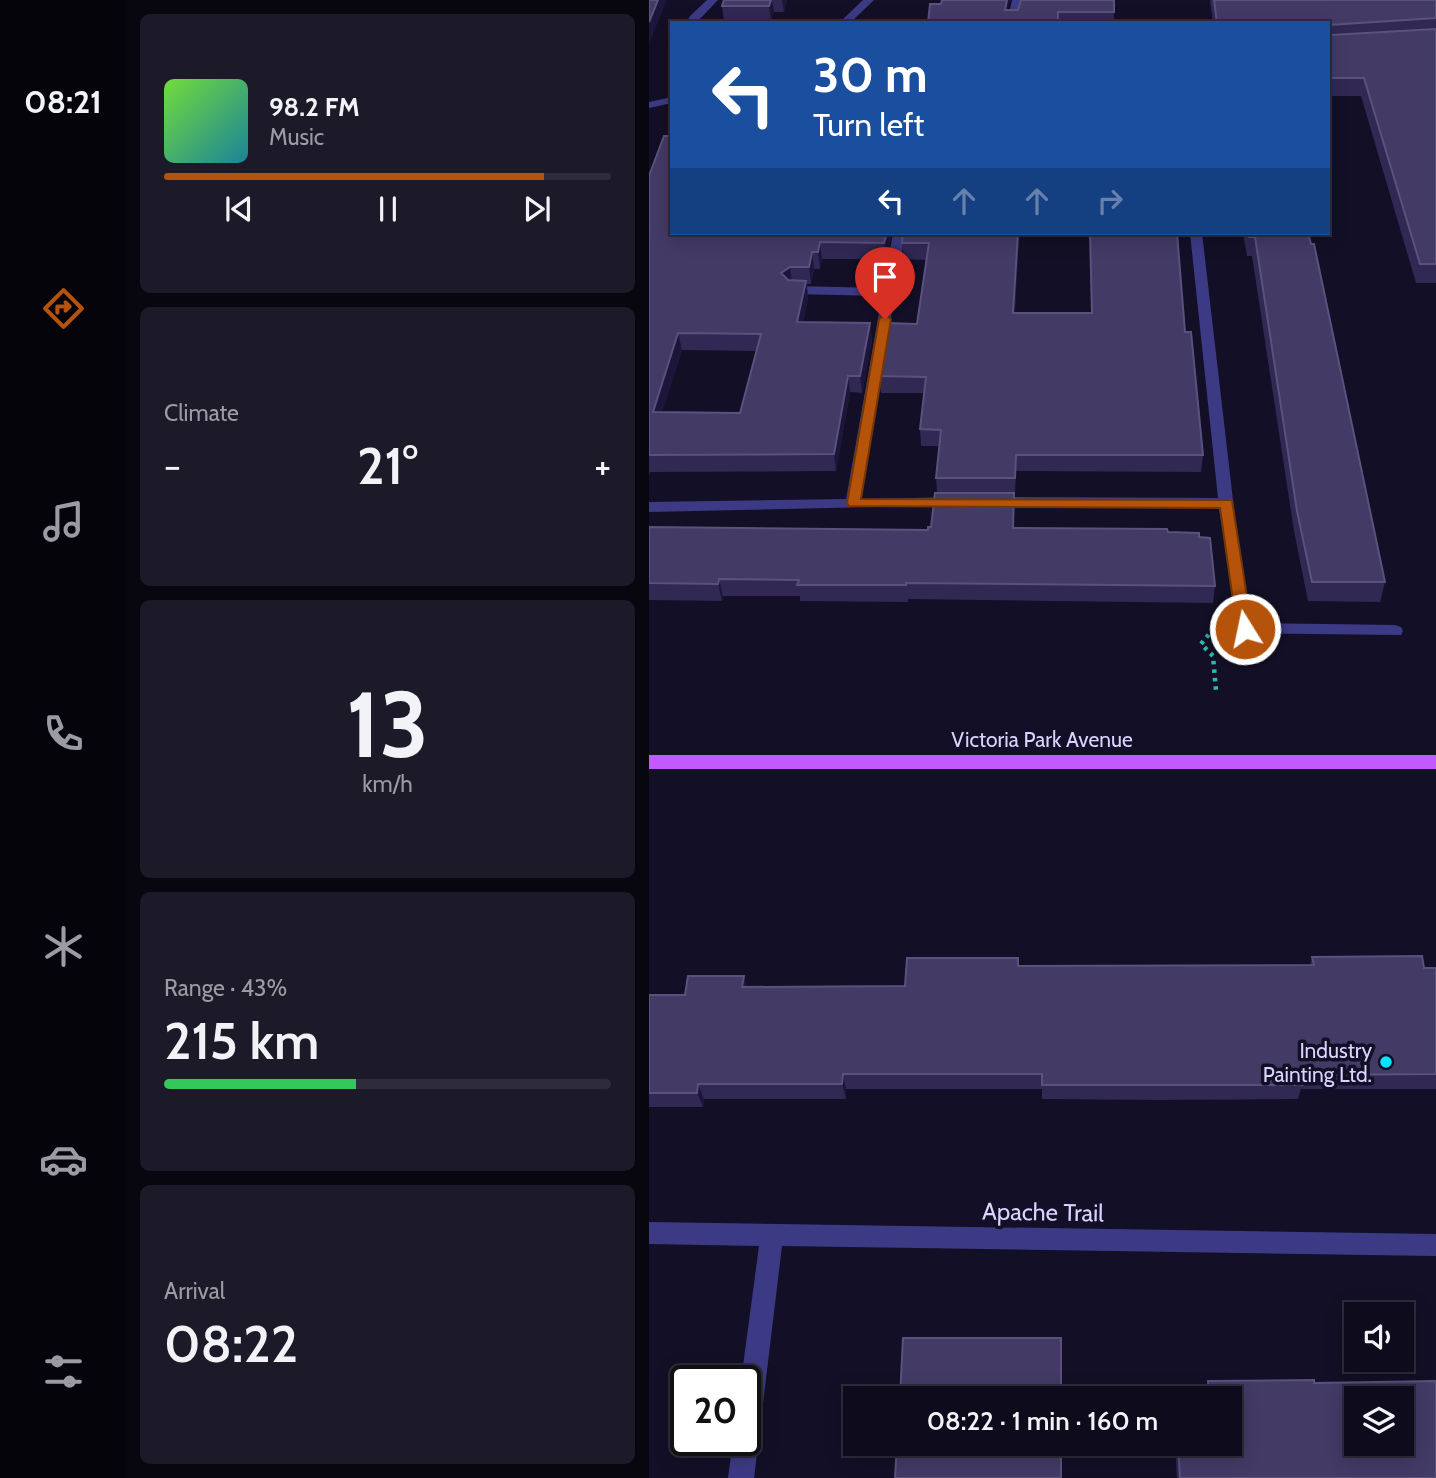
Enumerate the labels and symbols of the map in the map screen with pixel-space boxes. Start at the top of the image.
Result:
pin [855,247,915,319]
position arrow [1208,592,1282,666]
street label: Victoria Park Avenue [951,727,1133,752]
place label: Industry Painting Ltd. [1263,1038,1372,1087]
marker: Industry Painting Ltd. [1378,1054,1394,1070]
street label: Apache Trail [982,1196,1104,1228]
speed limit sign: 20 [670,1365,761,1456]

